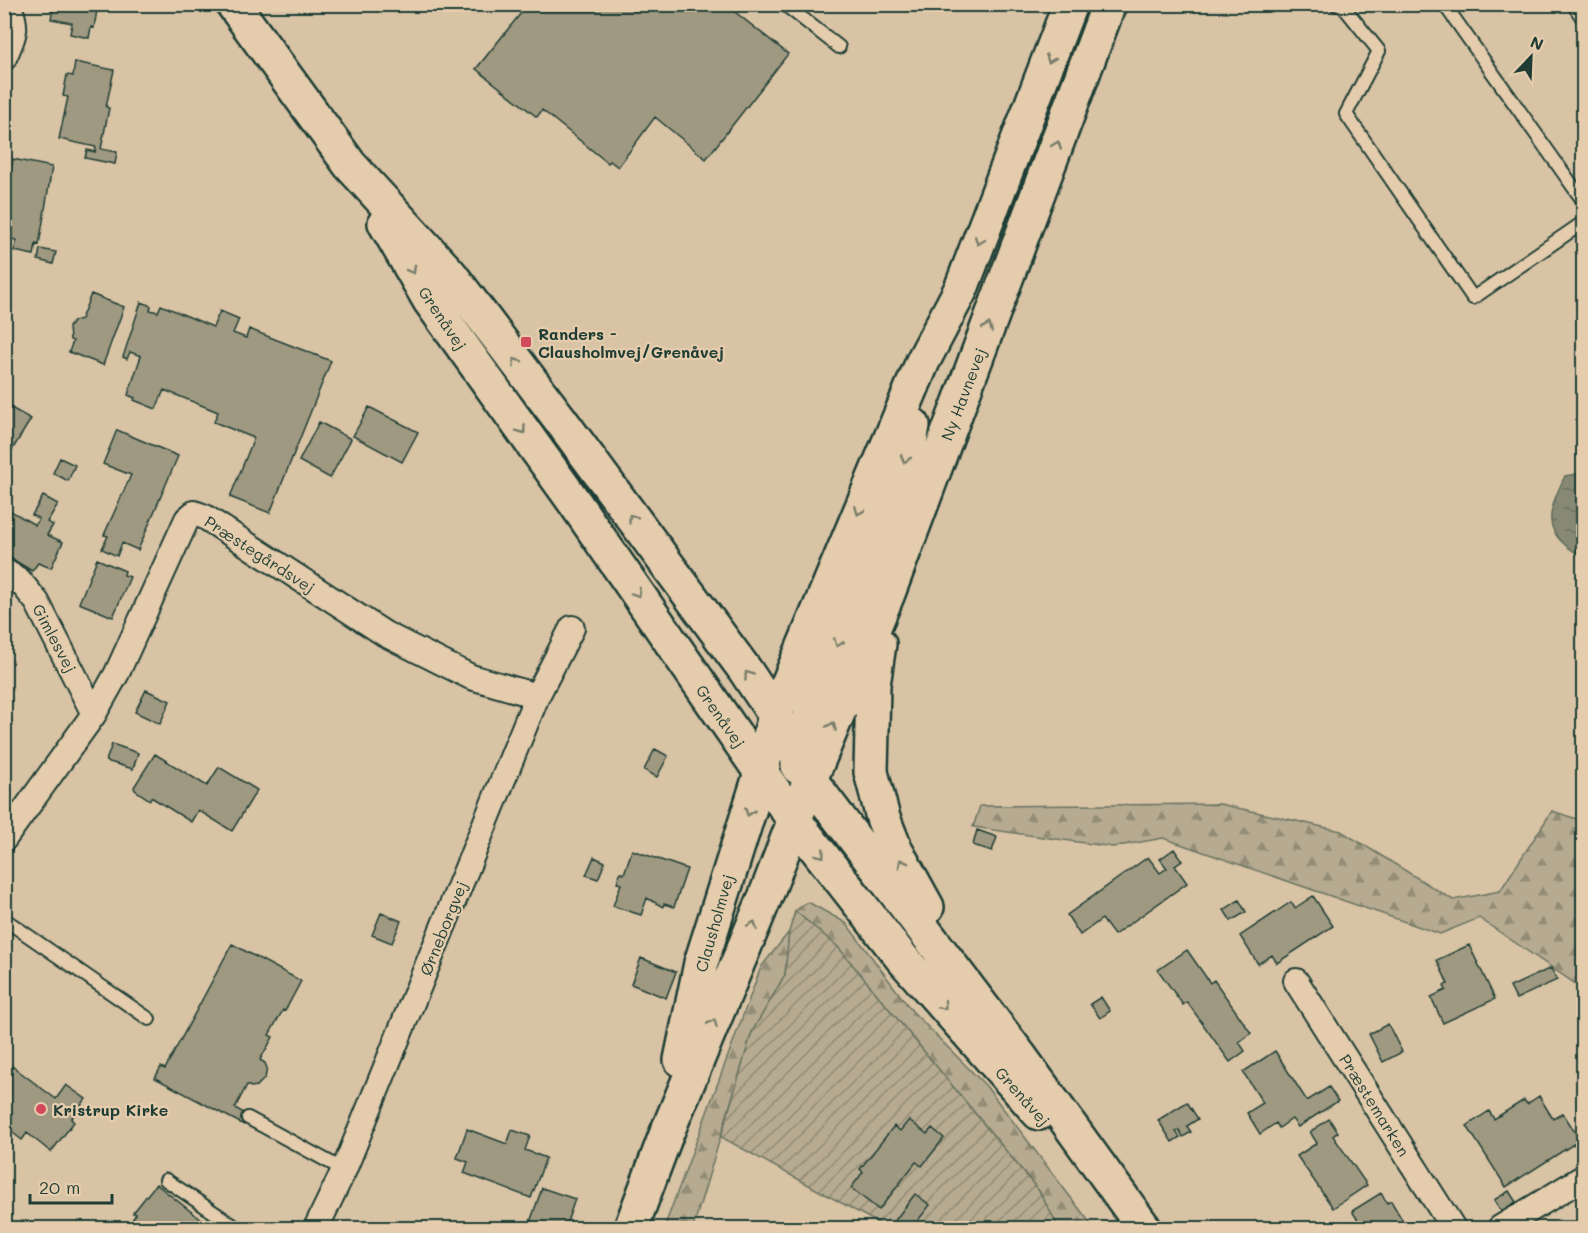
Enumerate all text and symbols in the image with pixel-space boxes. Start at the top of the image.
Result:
north arrow [1501,27,1561,87]
text: N [1527,31,1547,55]
one-way arrow [1044,53,1057,64]
one-way arrow [1049,140,1062,150]
one-way arrow [974,235,986,246]
one-way arrow [404,264,416,274]
street label: Grenåvej [414,282,472,354]
one-way arrow [981,322,993,333]
place label: Randers - Clausholmvej/Grenåvej [538,323,724,362]
marker: Randers - Clausholmvej/Grenåvej [519,335,533,349]
street label: Ny Havnevej [936,345,990,443]
one-way arrow [512,357,523,368]
one-way arrow [515,423,526,434]
one-way arrow [899,453,912,464]
one-way arrow [854,505,866,516]
street label: Præstegårdsvej [201,510,319,598]
one-way arrow [629,514,640,525]
one-way arrow [630,587,641,598]
street label: Gimlesvej [28,600,82,676]
one-way arrow [833,636,845,647]
one-way arrow [744,671,755,682]
street label: Grenåvej [692,680,750,752]
one-way arrow [825,721,837,732]
one-way arrow [743,806,756,817]
one-way arrow [813,847,824,858]
one-way arrow [898,859,909,869]
street label: Clausholmvej [690,872,738,974]
street label: Ørneborgvej [414,878,472,978]
one-way arrow [746,920,758,931]
one-way arrow [936,999,947,1010]
one-way arrow [706,1018,718,1029]
street label: Præstemarken [1335,1050,1415,1160]
street label: Grenåvej [991,1062,1055,1130]
place label: Kristrup Kirke [53,1099,168,1120]
marker: Kristrup Kirke [34,1102,48,1116]
scale bar [30,1167,112,1205]
text: 20 m [39,1175,80,1199]

